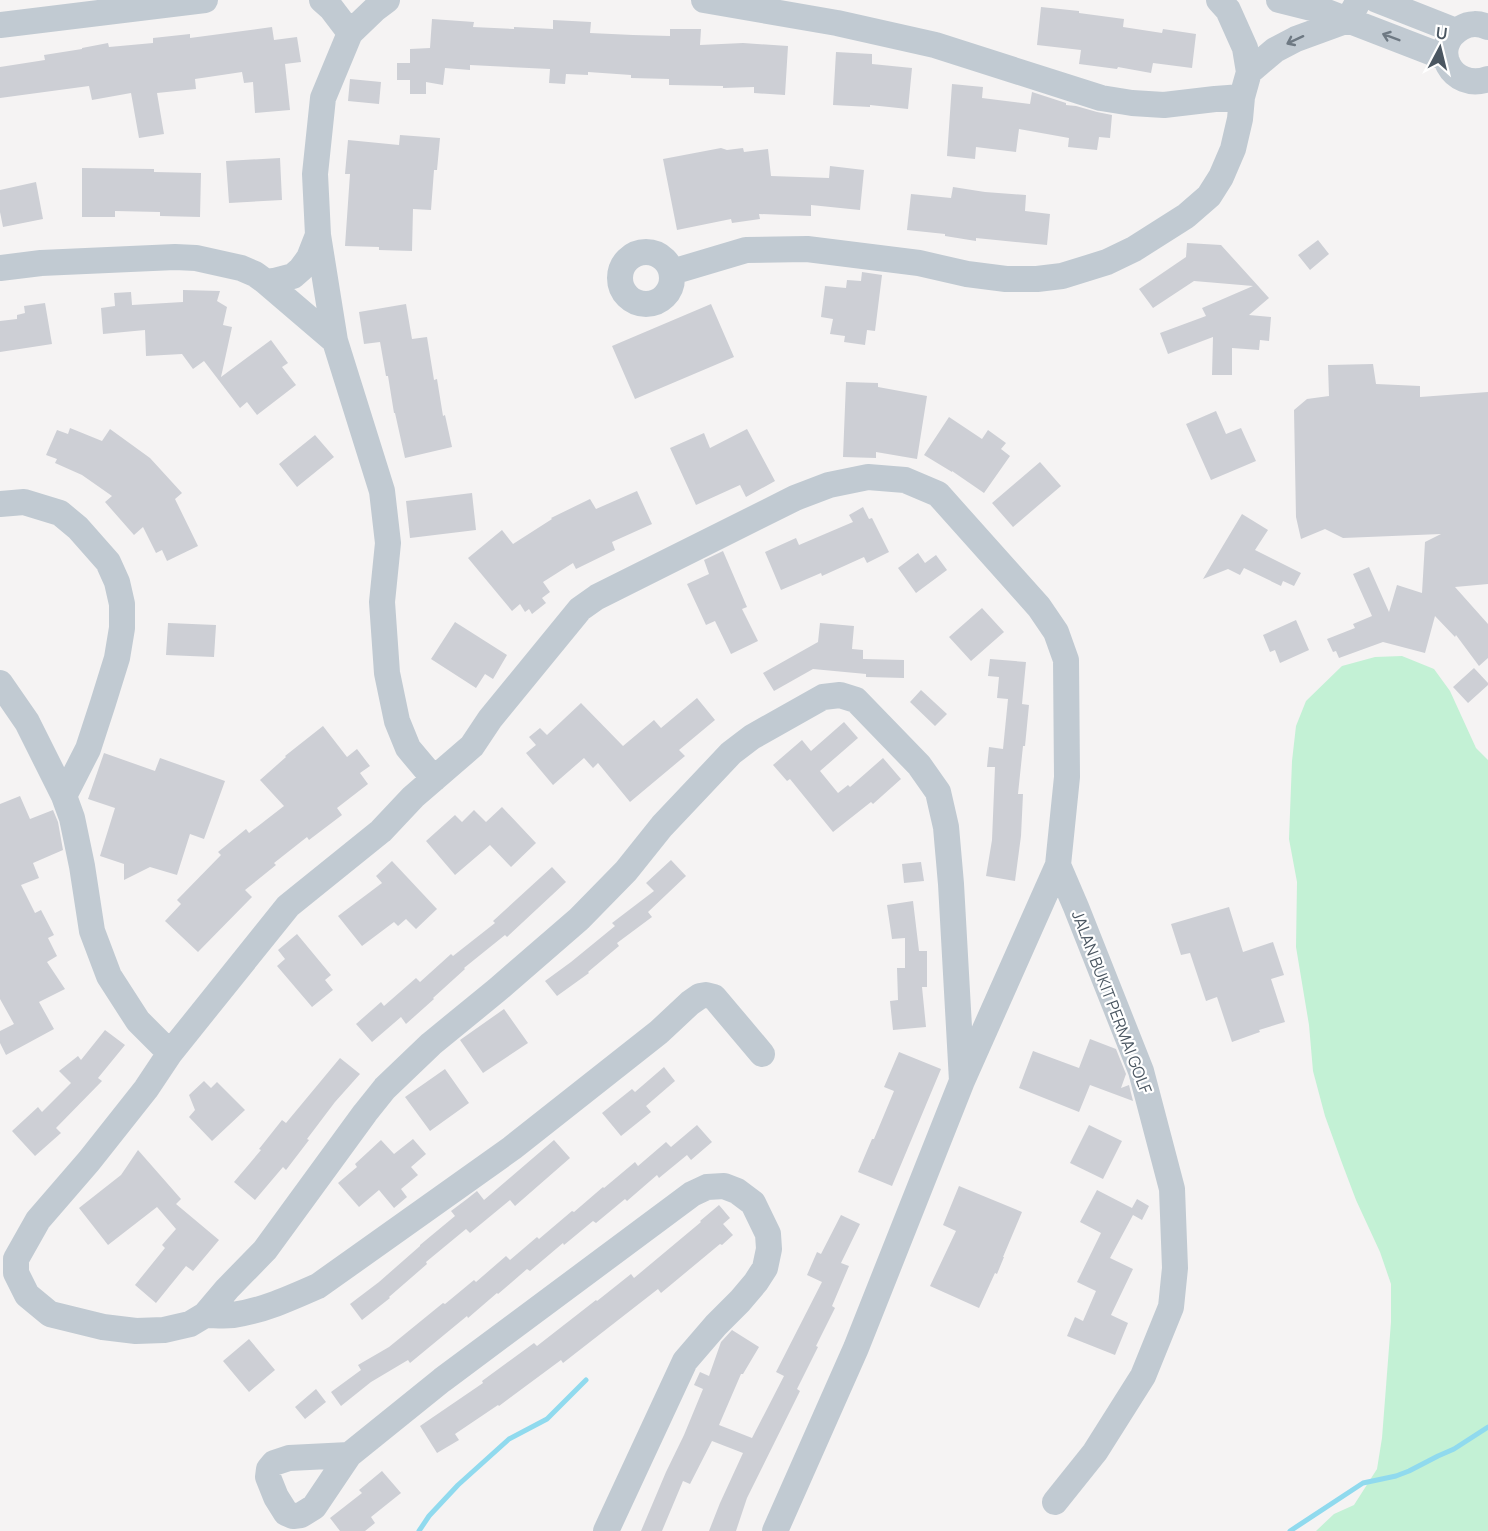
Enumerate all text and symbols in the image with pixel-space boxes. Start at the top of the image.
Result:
north arrow [1410,18,1470,78]
text: U [1435,21,1449,45]
one-way arrow [1382,31,1401,42]
one-way arrow [1287,35,1305,47]
street label: JALAN BUKIT PERMAI GOLF [1067,907,1157,1097]

